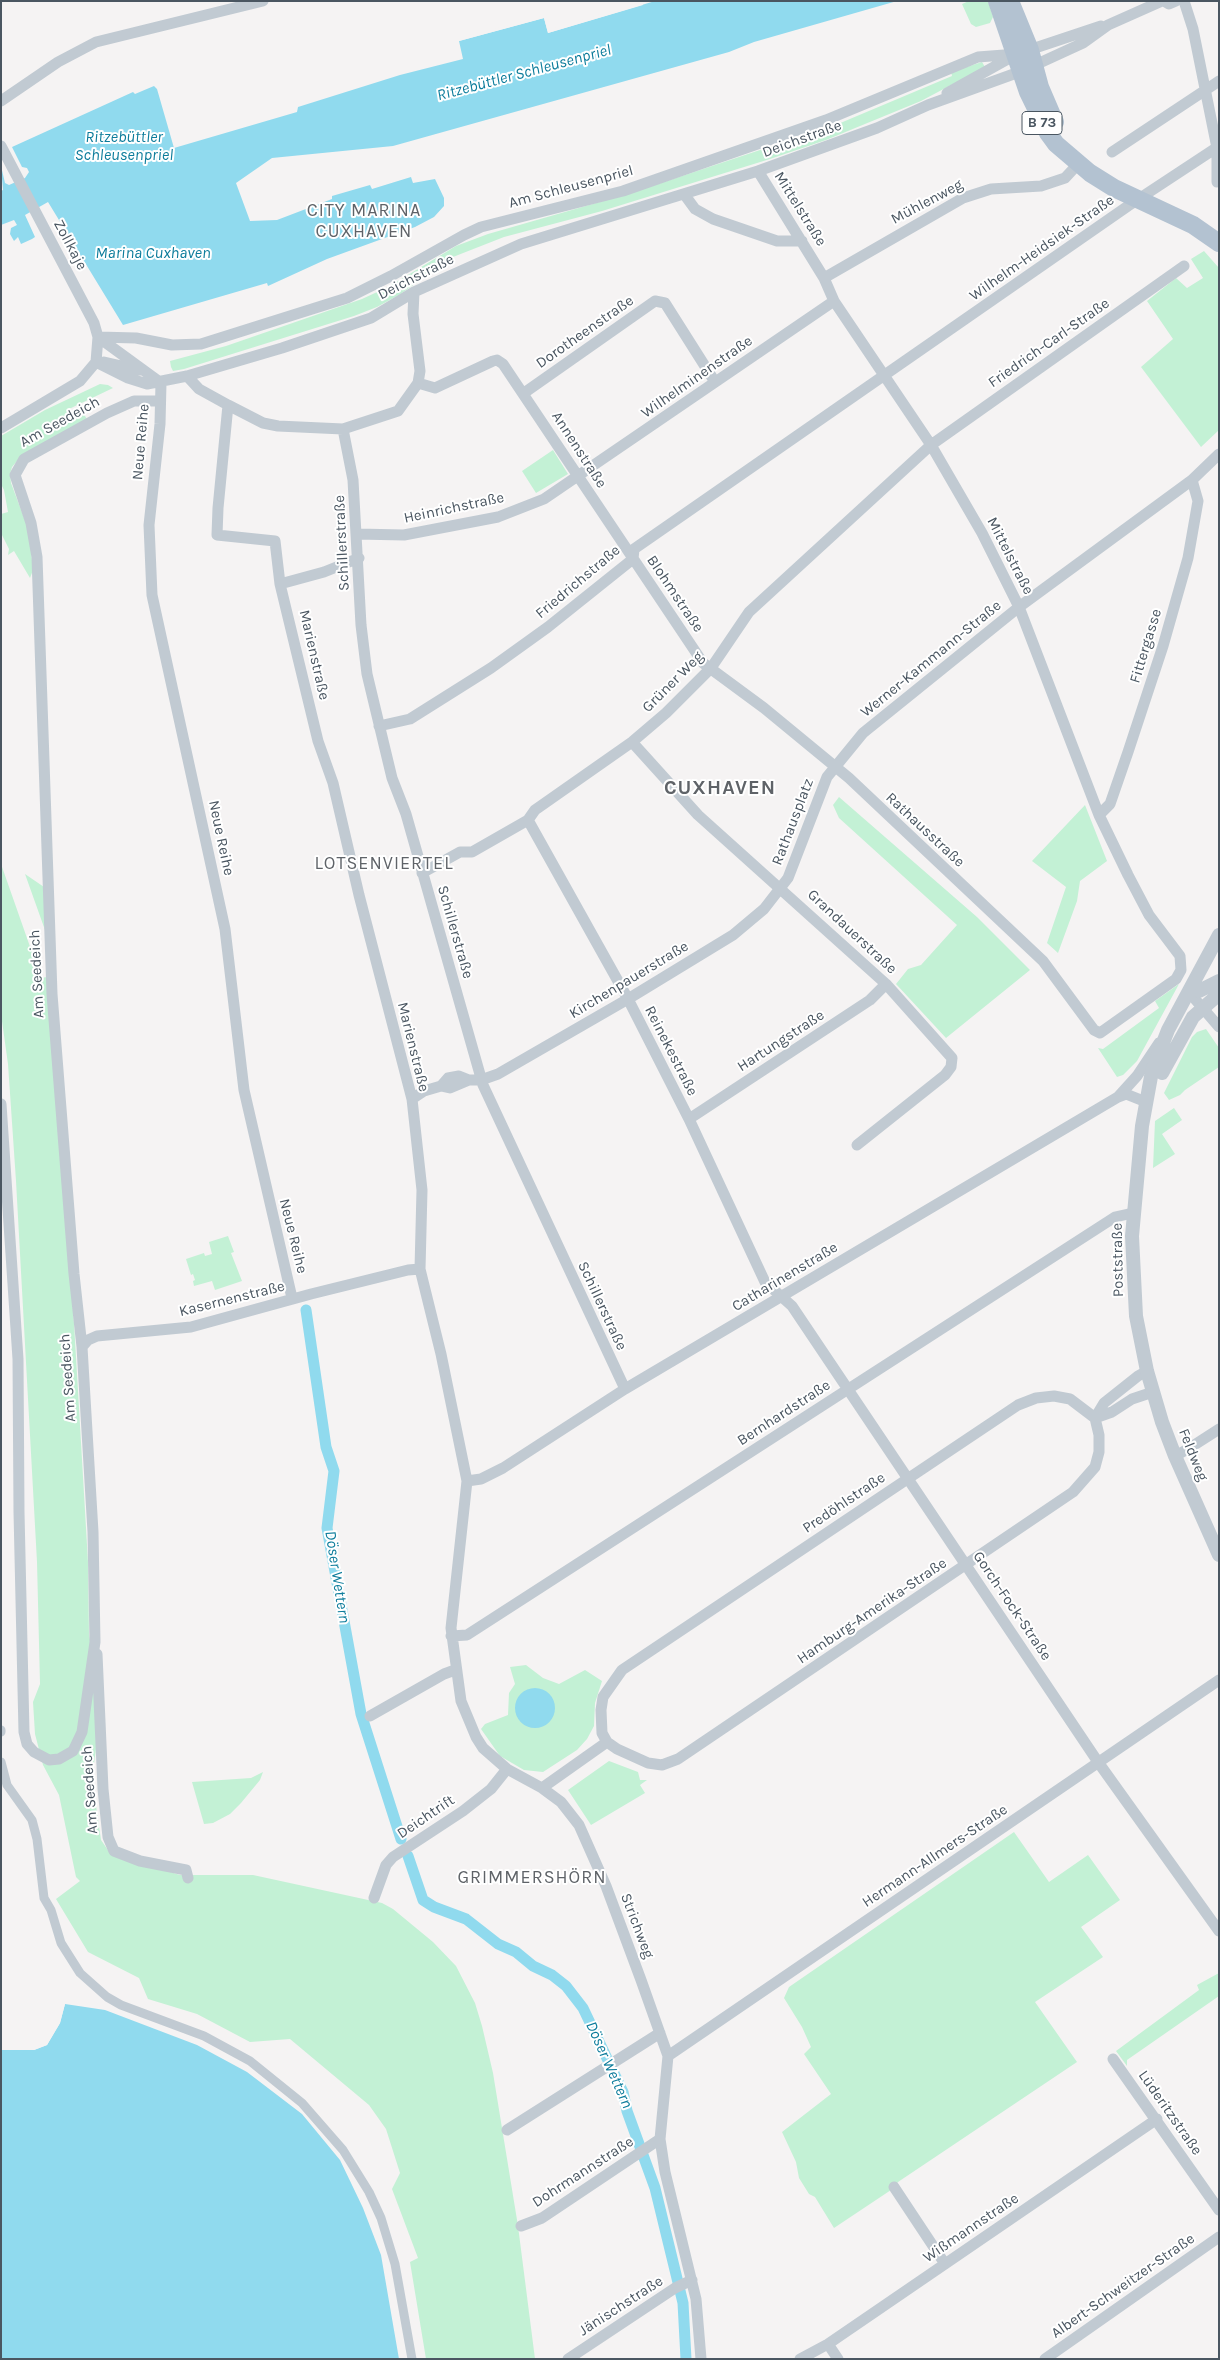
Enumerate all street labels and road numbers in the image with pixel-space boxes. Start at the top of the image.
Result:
road number: B 73 [1022,112,1062,134]
street label: Deichstraße [760,116,844,162]
street label: Am Schleusenpriel [507,162,635,212]
street label: Mittelstraße [770,168,830,250]
street label: Mühlenweg [888,176,966,228]
street label: Wilhelm-Heidsiek-Straße [966,191,1118,305]
street label: Zollkaje [49,217,91,273]
street label: Deichstraße [375,250,457,304]
street label: Dorotheenstraße [533,292,637,372]
street label: Friedrich-Carl-Straße [985,294,1113,392]
street label: Wilhelminenstraße [638,332,756,422]
street label: Am Seedeich [17,393,103,451]
street label: Neue Reihe [129,403,153,481]
street label: Annenstraße [548,408,610,492]
street label: Heinrichstraße [402,489,506,527]
street label: Schillerstraße [331,495,353,591]
street label: Mittelstraße [983,514,1037,598]
street label: Friedrichstraße [532,541,624,623]
street label: Blohmstraße [643,552,707,636]
street label: Werner-Kammann-Straße [857,597,1005,721]
street label: Fittergasse [1126,607,1166,685]
street label: Marienstraße [295,608,333,702]
street label: Grüner Weg [639,648,707,716]
street label: Rathausplatz [768,776,818,868]
street label: Rathausstraße [882,789,968,871]
street label: Neue Reihe [204,799,238,877]
street label: Schillerstraße [433,883,477,981]
street label: Grandauerstraße [803,886,901,978]
street label: Am Seedeich [26,929,48,1019]
street label: Kirchenpauerstraße [566,937,692,1023]
street label: Marienstraße [393,1000,433,1094]
street label: Reinekestraße [641,1003,701,1099]
street label: Hartungstraße [734,1006,828,1076]
street label: Neue Reihe [275,1197,311,1275]
street label: Poststraße [1108,1223,1128,1297]
street label: Catharinenstraße [729,1238,841,1316]
street label: Schillerstraße [574,1259,630,1353]
street label: Kasernenstraße [177,1277,287,1321]
street label: Am Seedeich [56,1333,80,1423]
street label: Bernhardstraße [734,1376,834,1450]
street label: Feldweg [1174,1426,1212,1484]
street label: Predöhlstraße [799,1469,889,1537]
street label: Gorch-Fock-Straße [969,1548,1055,1664]
street label: Hamburg-Amerika-Straße [794,1554,950,1668]
street label: Am Seedeich [78,1745,102,1835]
street label: Deichtrift [394,1791,458,1843]
street label: Hermann-Allmers-Straße [859,1801,1011,1911]
street label: Strichweg [616,1891,658,1961]
street label: Lüderitzstraße [1134,2067,1206,2159]
street label: Dohrmannstraße [529,2133,637,2211]
street label: Wißmannstraße [920,2189,1022,2267]
street label: Albert-Schweitzer-Straße [1048,2230,1198,2342]
street label: Jänischstraße [576,2272,666,2340]

